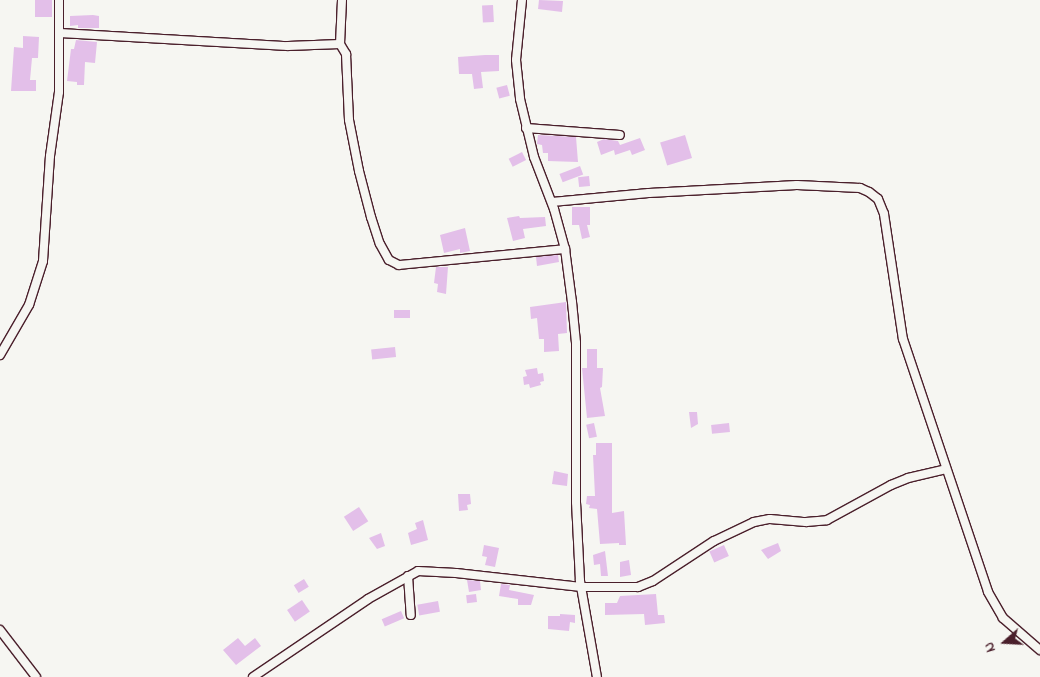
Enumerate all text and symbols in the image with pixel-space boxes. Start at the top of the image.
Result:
north arrow [980,617,1030,667]
text: N [979,639,1002,655]

